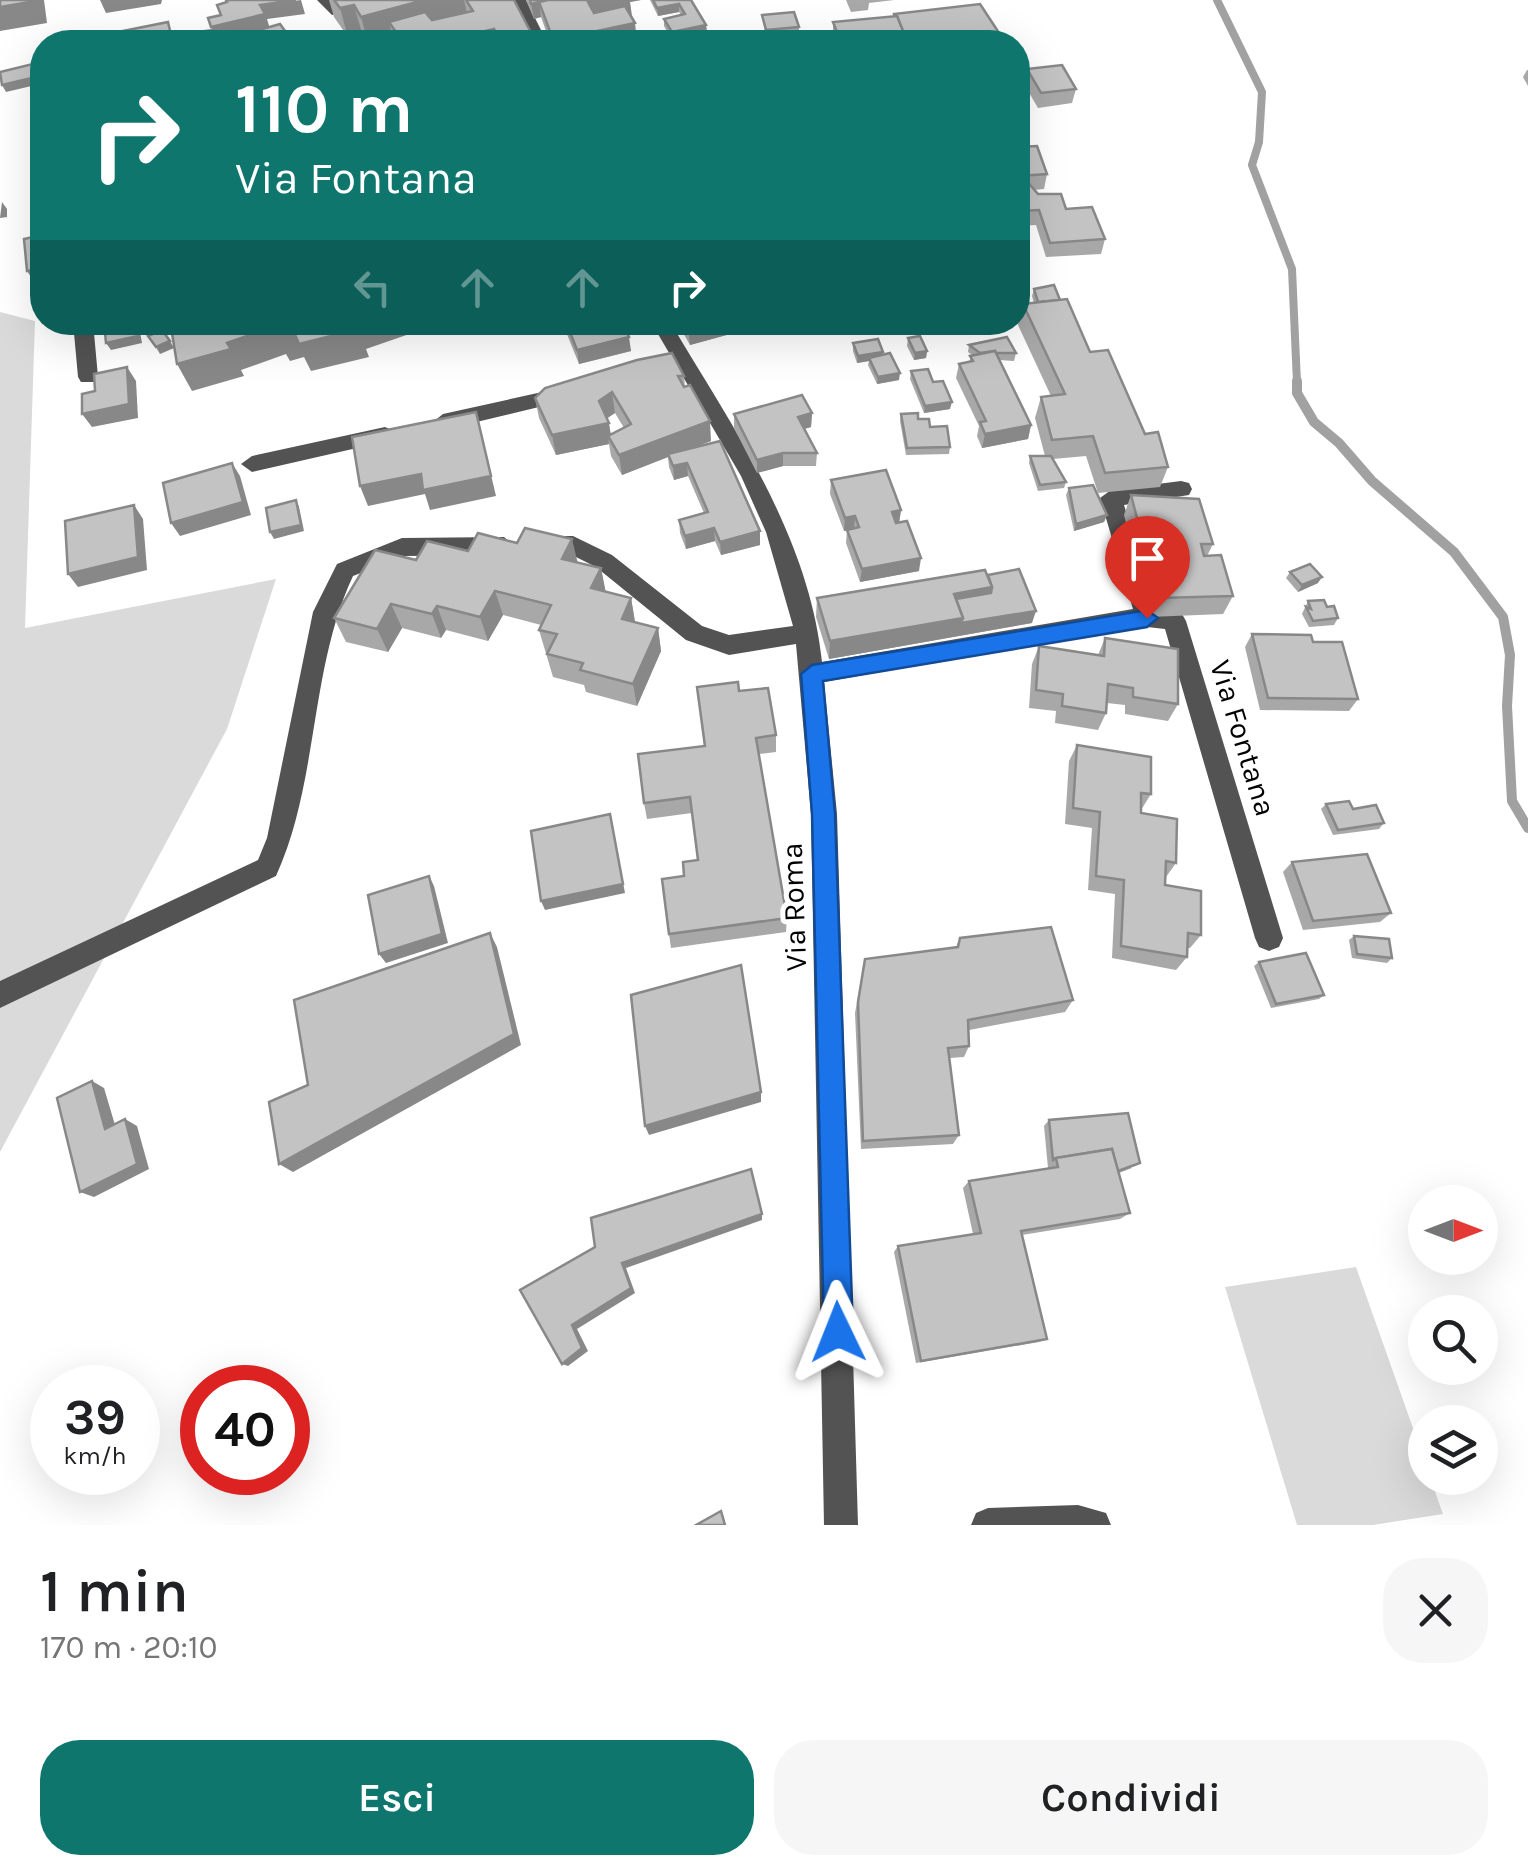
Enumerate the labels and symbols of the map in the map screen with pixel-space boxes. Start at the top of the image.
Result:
pin [1105,516,1190,619]
street label: Via Fontana [1202,656,1284,820]
street label: Via Roma [774,842,814,972]
north arrow [1408,1185,1498,1275]
position arrow [786,1280,890,1384]
speed limit sign: 40 [180,1365,310,1495]

